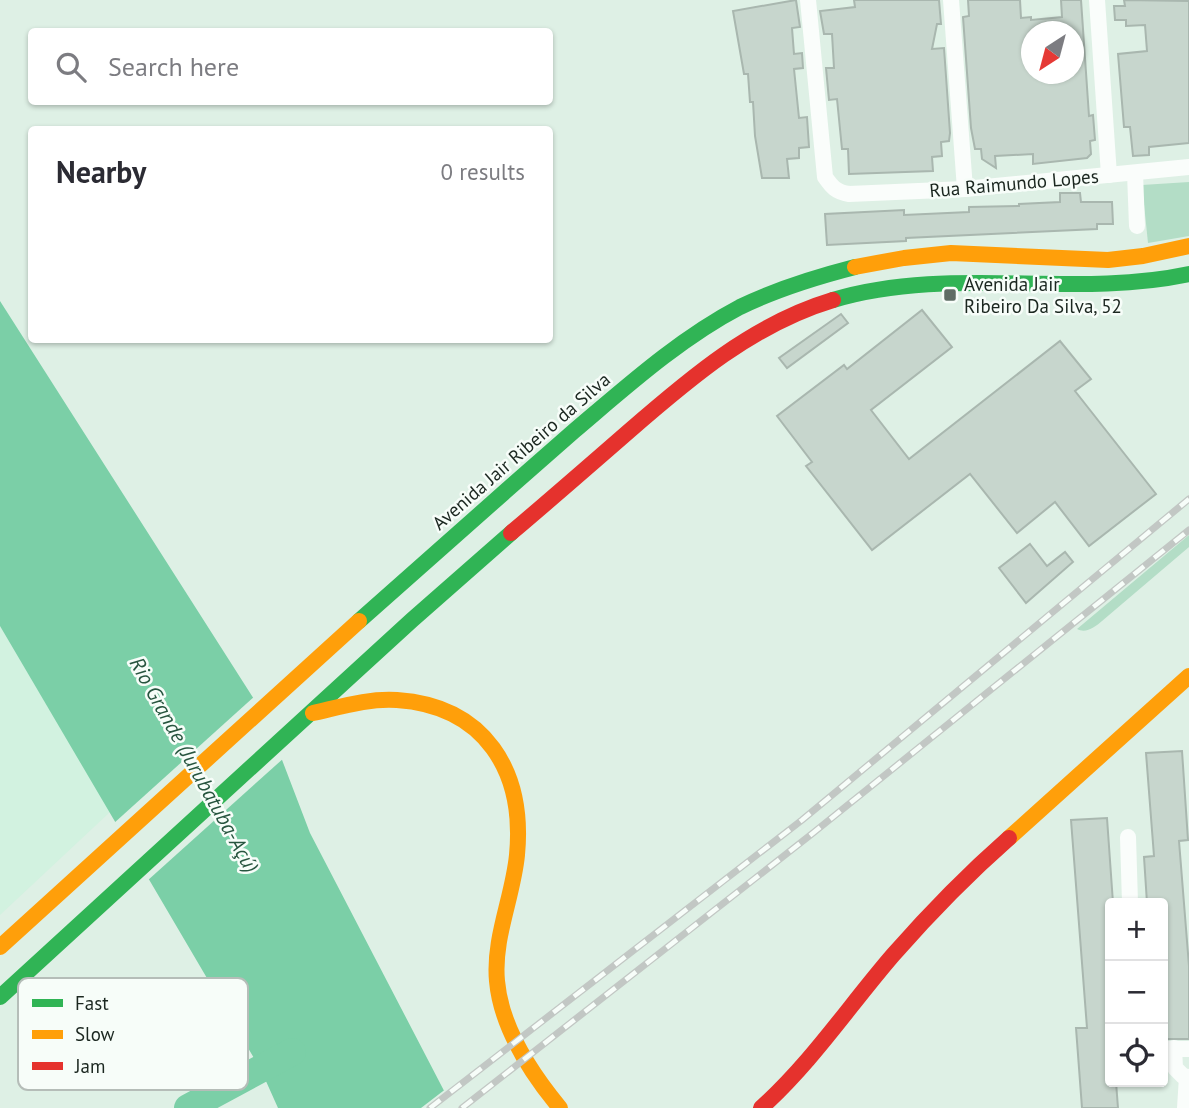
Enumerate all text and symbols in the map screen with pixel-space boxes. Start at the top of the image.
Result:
north arrow [1021,21,1084,84]
search box [28,28,553,105]
icon: search [52,48,90,86]
text: Search here [108,50,239,83]
text: Nearby [56,152,146,191]
text: 0 results [441,157,525,186]
street label: Rua Raimundo Lopes [928,164,1100,202]
place label: Avenida Jair Ribeiro Da Silva, 52 [964,272,1122,318]
marker: Avenida Jair Ribeiro Da Silva, 52 [942,287,958,303]
street label: Avenida Jair Ribeiro da Silva [427,367,615,535]
water label: Rio Grande (Jurubatuba-Açú) [124,652,265,877]
map controls [1105,898,1168,1087]
button: + [1105,898,1168,961]
button: − [1105,961,1168,1024]
legend [18,978,248,1090]
text: Fast [75,991,109,1015]
text: Slow [75,1022,115,1046]
button: locate [1105,1024,1168,1087]
text: Jam [74,1054,105,1078]

